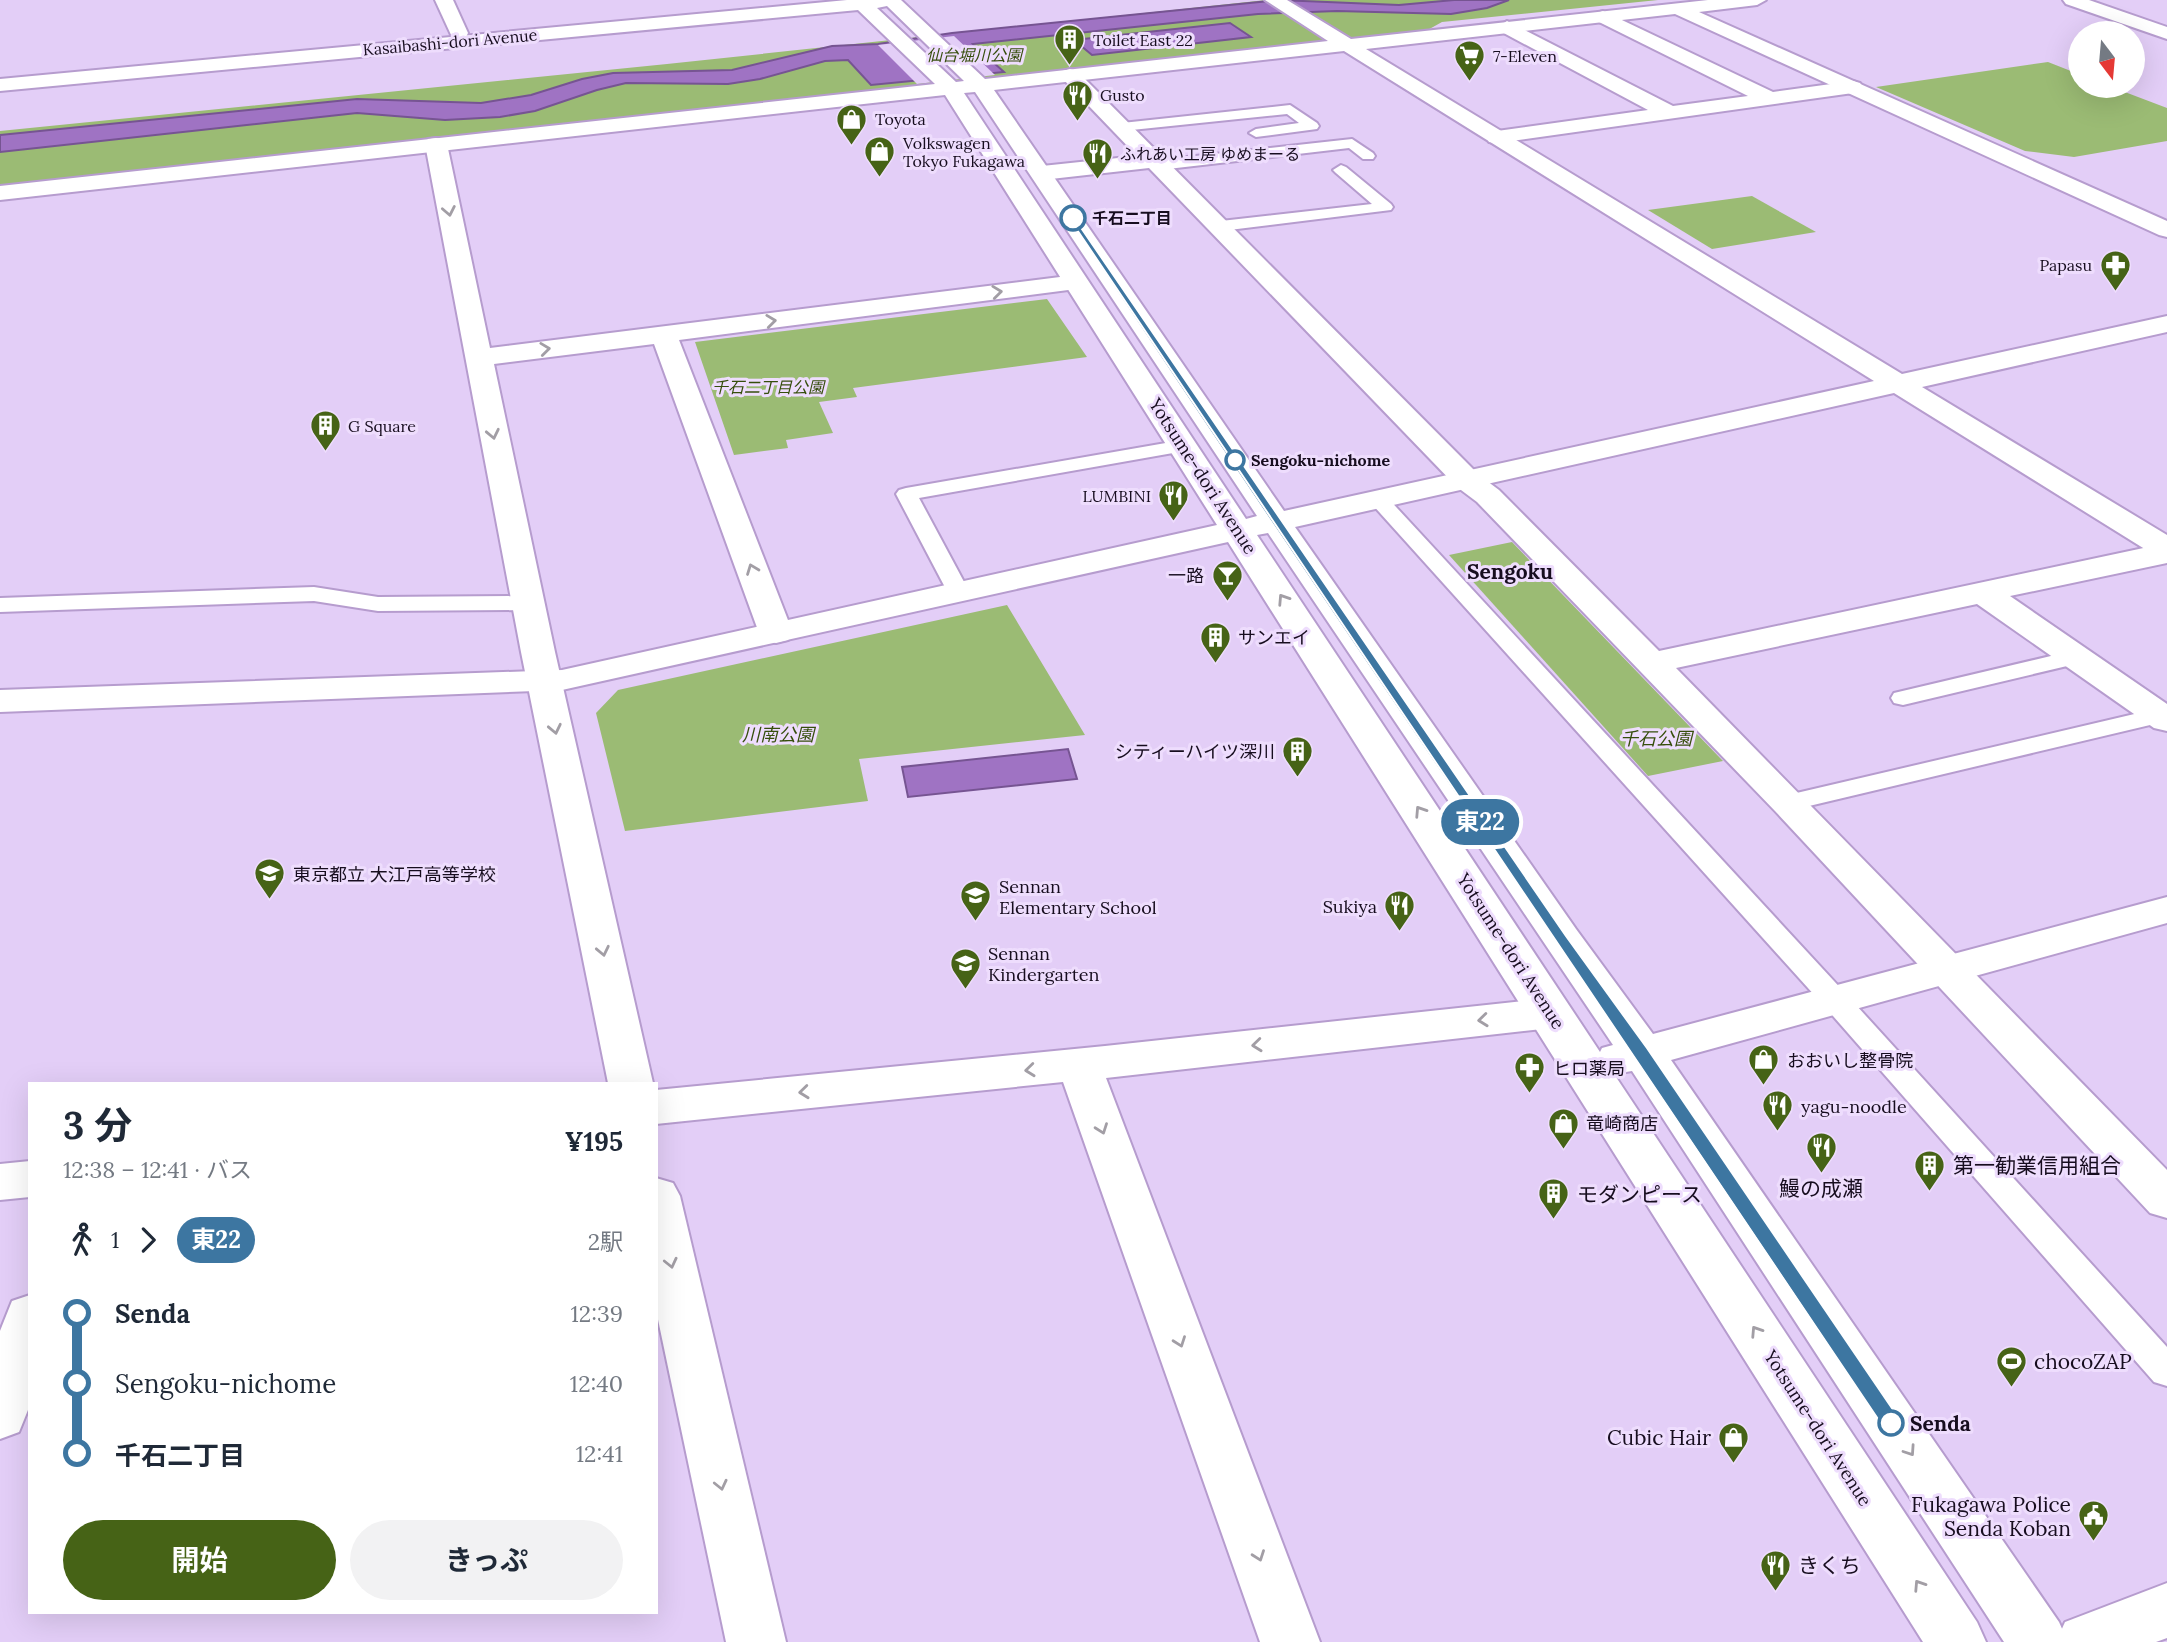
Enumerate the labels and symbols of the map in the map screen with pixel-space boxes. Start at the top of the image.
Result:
north arrow [2068,21,2146,98]
building icon: Toilet East 22 [1053,23,1087,67]
street label: Kasaibashi-dori Avenue [362,24,538,60]
place label: Toilet East 22 [1093,30,1193,50]
supermarket icon: 7-Eleven [1453,39,1487,83]
park label: 仙台堀川公園 [926,45,1024,65]
place label: 7-Eleven [1493,46,1557,66]
restaurant icon: Gusto [1060,78,1094,122]
place label: Gusto [1100,85,1145,105]
shop icon: Toyota [835,102,869,146]
place label: Toyota [875,109,926,129]
place label: Volkswagen Tokyo Fukagawa [902,133,1025,171]
shop icon: Volkswagen Tokyo Fukagawa [863,135,897,179]
restaurant icon: ふれあい工房 ゆめまーる [1080,137,1114,181]
place label: ふれあい工房 ゆめまーる [1120,144,1300,164]
one-way arrow [441,205,456,217]
marker: 千石二丁目 [1060,205,1086,231]
place label: 千石二丁目 [1092,208,1172,228]
pharmacy icon: Papasu [2098,248,2132,292]
place label: Papasu [2039,255,2092,275]
one-way arrow [991,285,1003,300]
one-way arrow [765,314,777,329]
one-way arrow [539,342,551,357]
park label: 千石二丁目公園 [712,377,826,397]
street label: Yotsume-dori Avenue [1143,393,1262,559]
building icon: G Square [308,409,342,453]
place label: G Square [348,416,416,436]
one-way arrow [485,428,500,440]
marker: Sengoku-nichome [1225,450,1245,470]
place label: Sengoku-nichome [1251,450,1390,470]
restaurant icon: LUMBINI [1157,479,1191,523]
place label: LUMBINI [1082,486,1151,506]
bar icon: 一路 [1210,558,1244,602]
district label: Sengoku [1467,558,1553,585]
one-way arrow [746,564,760,576]
place label: 一路 [1168,564,1204,587]
one-way arrow [1278,594,1291,607]
building icon: サンエイ [1198,620,1232,664]
place label: サンエイ [1238,626,1310,649]
one-way arrow [546,723,561,735]
park label: 川南公園 [742,723,817,746]
park label: 千石公園 [1620,727,1695,750]
building icon: シティーハイツ深川 [1281,734,1315,778]
place label: シティーハイツ深川 [1115,740,1275,763]
line badge: 東22 [1440,799,1520,845]
one-way arrow [1416,806,1428,819]
school or university icon: 東京都立 大江戸高等学校 [253,857,287,901]
place label: 東京都立 大江戸高等学校 [293,863,496,886]
street label: Yotsume-dori Avenue [1451,868,1570,1034]
place label: Sennan Elementary School [999,875,1157,919]
school or university icon: Sennan Elementary School [959,879,993,923]
restaurant icon: Sukiya [1383,889,1417,933]
place label: Sukiya [1323,895,1377,918]
place label: Sennan Kindergarten [988,942,1099,986]
one-way arrow [594,945,609,957]
school or university icon: Sennan Kindergarten [948,946,982,990]
one-way arrow [1477,1013,1489,1028]
one-way arrow [1251,1038,1262,1053]
shop icon: おおいし整骨院 [1747,1043,1781,1087]
place label: おおいし整骨院 [1787,1049,1913,1072]
pharmacy icon: ヒロ薬局 [1513,1051,1547,1095]
place label: ヒロ薬局 [1553,1057,1625,1080]
one-way arrow [1025,1062,1036,1077]
one-way arrow [798,1084,809,1099]
restaurant icon: yagu-noodle [1761,1089,1795,1133]
place label: yagu-noodle [1801,1095,1907,1118]
shop icon: 竜崎商店 [1546,1106,1580,1150]
place label: 竜崎商店 [1586,1112,1658,1135]
one-way arrow [1094,1122,1108,1134]
restaurant icon: 鰻の成瀬 [1804,1131,1838,1175]
building icon: 第一勧業信用組合 [1913,1148,1947,1192]
place label: 第一勧業信用組合 [1953,1152,2121,1179]
place label: 鰻の成瀬 [1779,1175,1863,1202]
building icon: モダンピース [1537,1177,1571,1221]
place label: モダンピース [1577,1181,1702,1208]
one-way arrow [663,1257,678,1269]
one-way arrow [1751,1326,1764,1339]
one-way arrow [1172,1336,1186,1348]
sports icon: chocoZAP [1994,1344,2028,1388]
street label: Yotsume-dori Avenue [1758,1345,1877,1511]
place label: chocoZAP [2034,1348,2132,1375]
marker: Senda [1878,1410,1904,1436]
place label: Senda [1910,1410,1971,1437]
shop icon: Cubic Hair [1717,1420,1751,1464]
place label: Cubic Hair [1607,1424,1711,1451]
one-way arrow [1902,1443,1915,1456]
one-way arrow [713,1479,727,1491]
place label: Fukagawa Police Senda Koban [1911,1491,2071,1542]
public building icon: Fukagawa Police Senda Koban [2077,1499,2111,1543]
restaurant icon: きくち [1758,1548,1792,1592]
one-way arrow [1250,1550,1264,1562]
place label: きくち [1798,1552,1861,1579]
one-way arrow [1914,1579,1927,1592]

